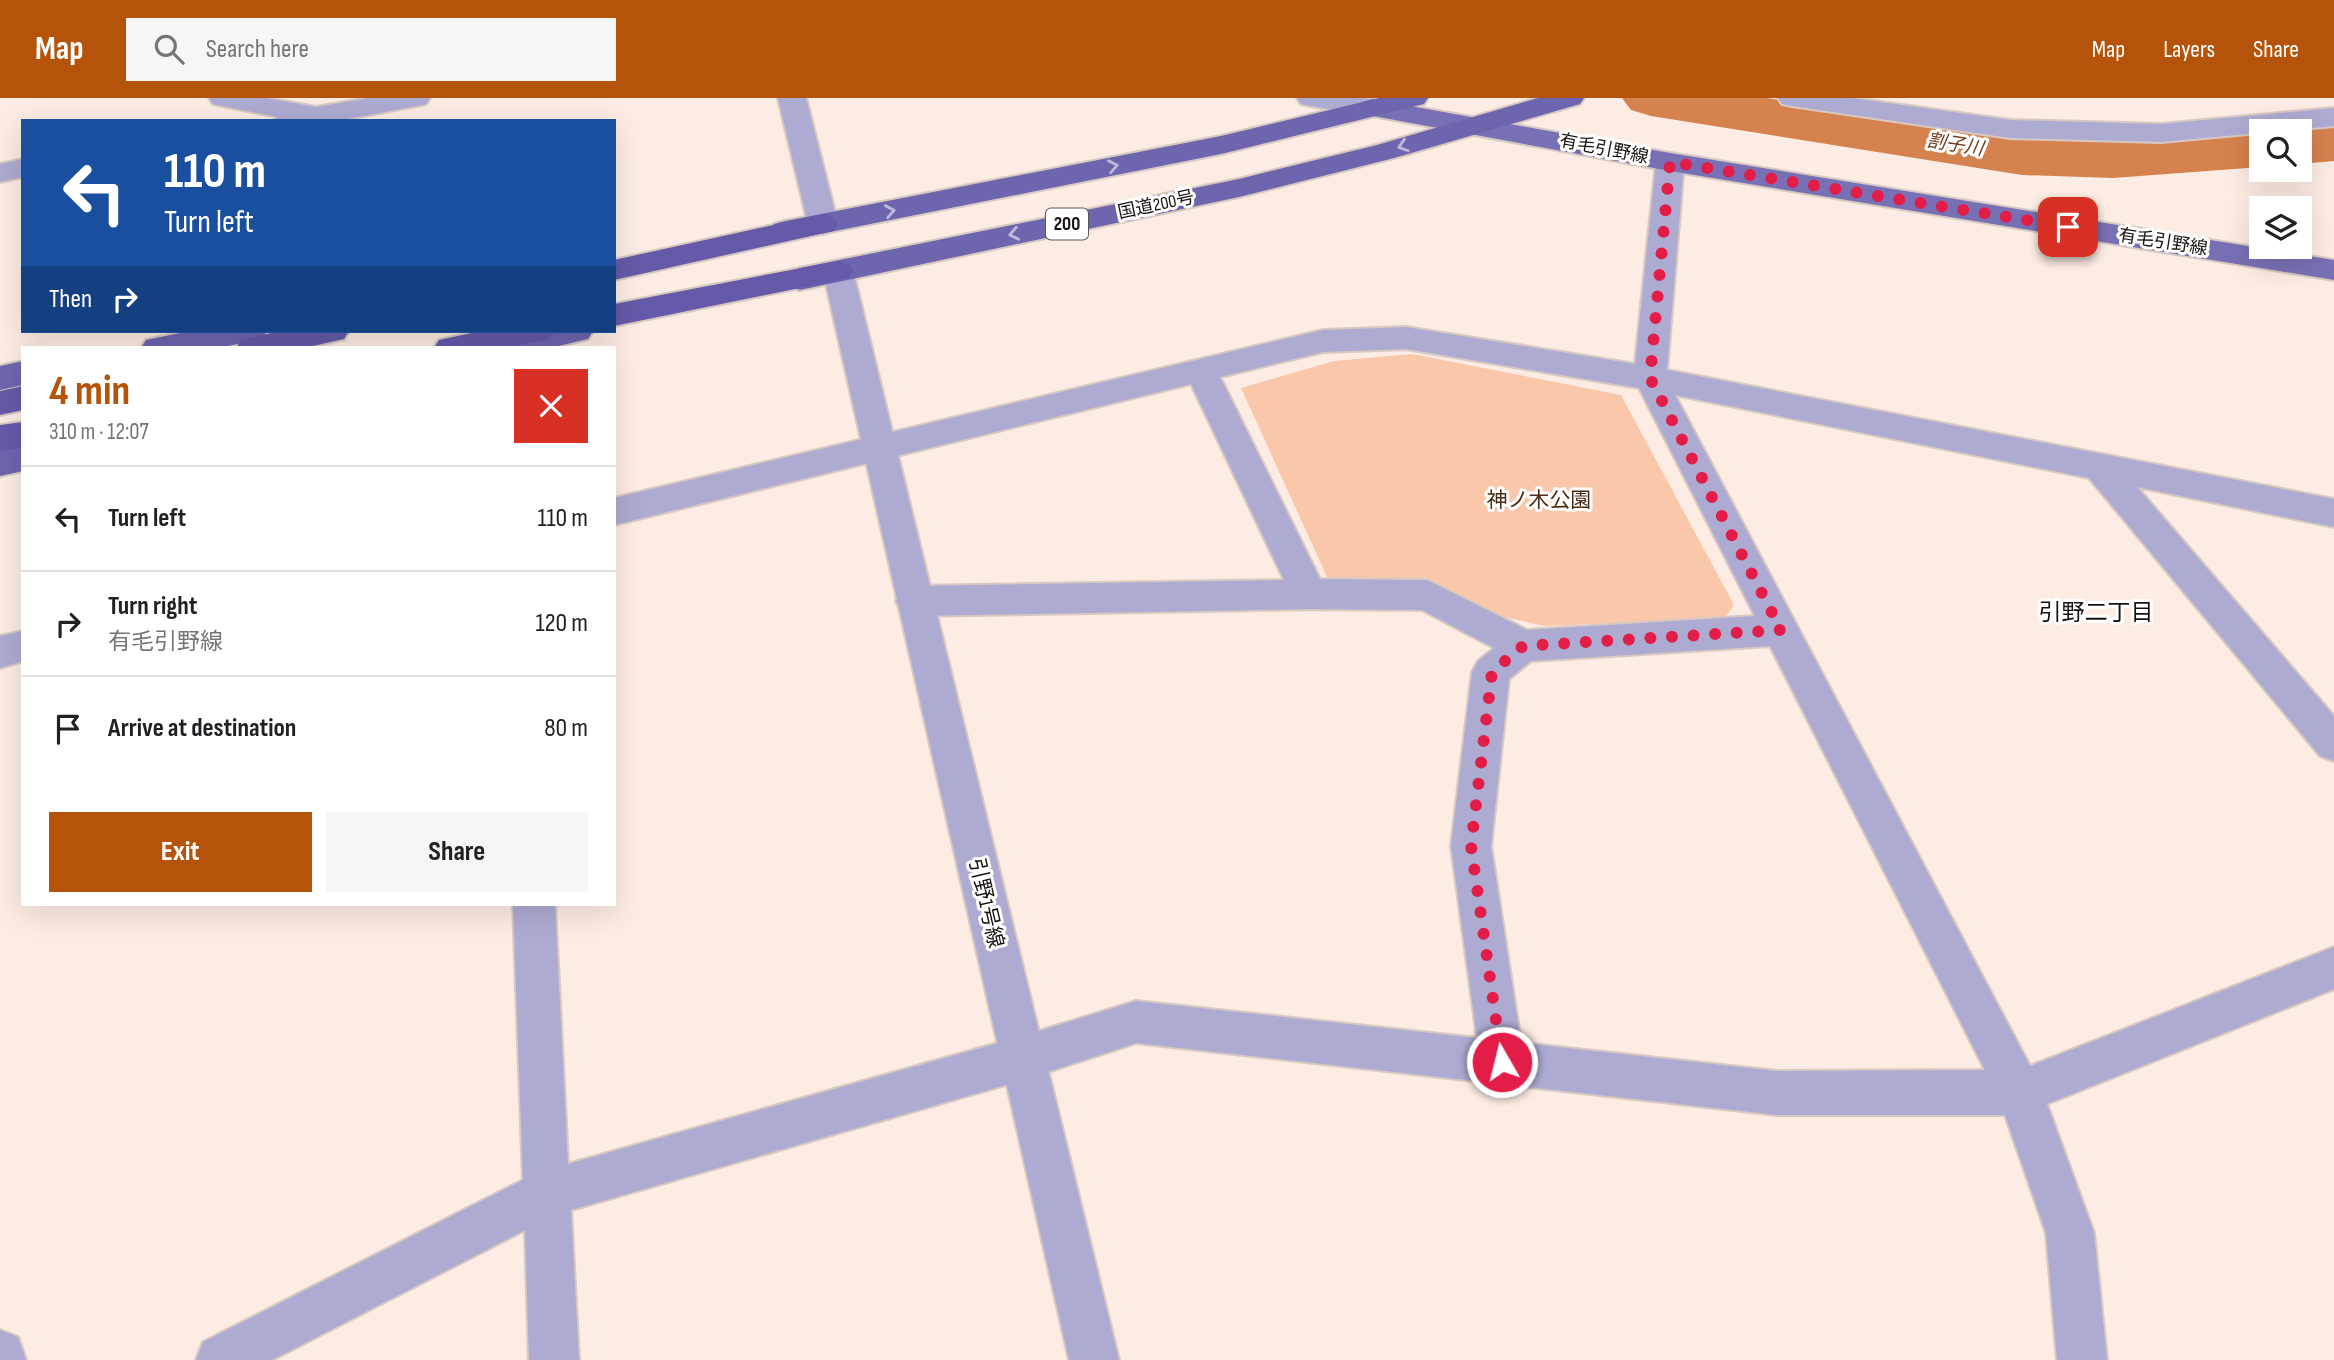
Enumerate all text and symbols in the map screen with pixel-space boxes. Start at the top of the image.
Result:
search box [126,18,616,81]
text: Map [35,29,84,69]
icon: search [150,30,188,68]
text: Search here [206,34,309,65]
text: Map [2092,35,2125,64]
text: Layers [2163,35,2215,64]
text: Share [2253,35,2299,64]
map controls [2249,119,2312,259]
button: search [2249,119,2312,182]
water label: 割子川 [1925,129,1987,161]
street label: 有毛引野線 [1558,130,1650,168]
one-way arrow [1398,138,1410,152]
text: 110 m [164,143,266,202]
icon: left [49,147,140,238]
one-way arrow [1107,160,1119,175]
street label: 国道200号 [1116,187,1196,223]
button: layers [2249,196,2312,259]
pin [2038,197,2098,257]
text: Turn left [164,203,254,242]
one-way arrow [884,204,896,219]
road number: 200 [1046,208,1088,240]
icon: arrive [2049,208,2087,246]
street label: 有毛引野線 [2117,225,2209,259]
one-way arrow [1008,226,1020,241]
icon: right [106,280,144,318]
text: Then [49,284,92,315]
text: 4 min [49,366,130,417]
button: close [514,369,588,443]
text: 310 m · 12:07 [49,418,149,446]
park label: 神ノ木公園 [1487,488,1592,513]
icon: left [49,500,87,538]
text: Turn left [108,503,186,534]
text: 110 m [537,503,588,534]
text: Turn right [108,591,197,622]
district label: 引野二丁目 [2039,599,2154,627]
icon: right [49,605,87,643]
text: 120 m [535,608,588,639]
text: 有毛引野線 [108,628,223,656]
icon: arrive [49,710,87,748]
text: Arrive at destination [108,713,296,744]
text: 80 m [544,713,588,744]
button: Exit [49,812,312,892]
button: Share [326,812,588,892]
street label: 引野1号線 [964,856,1008,950]
position arrow [1465,1025,1539,1099]

